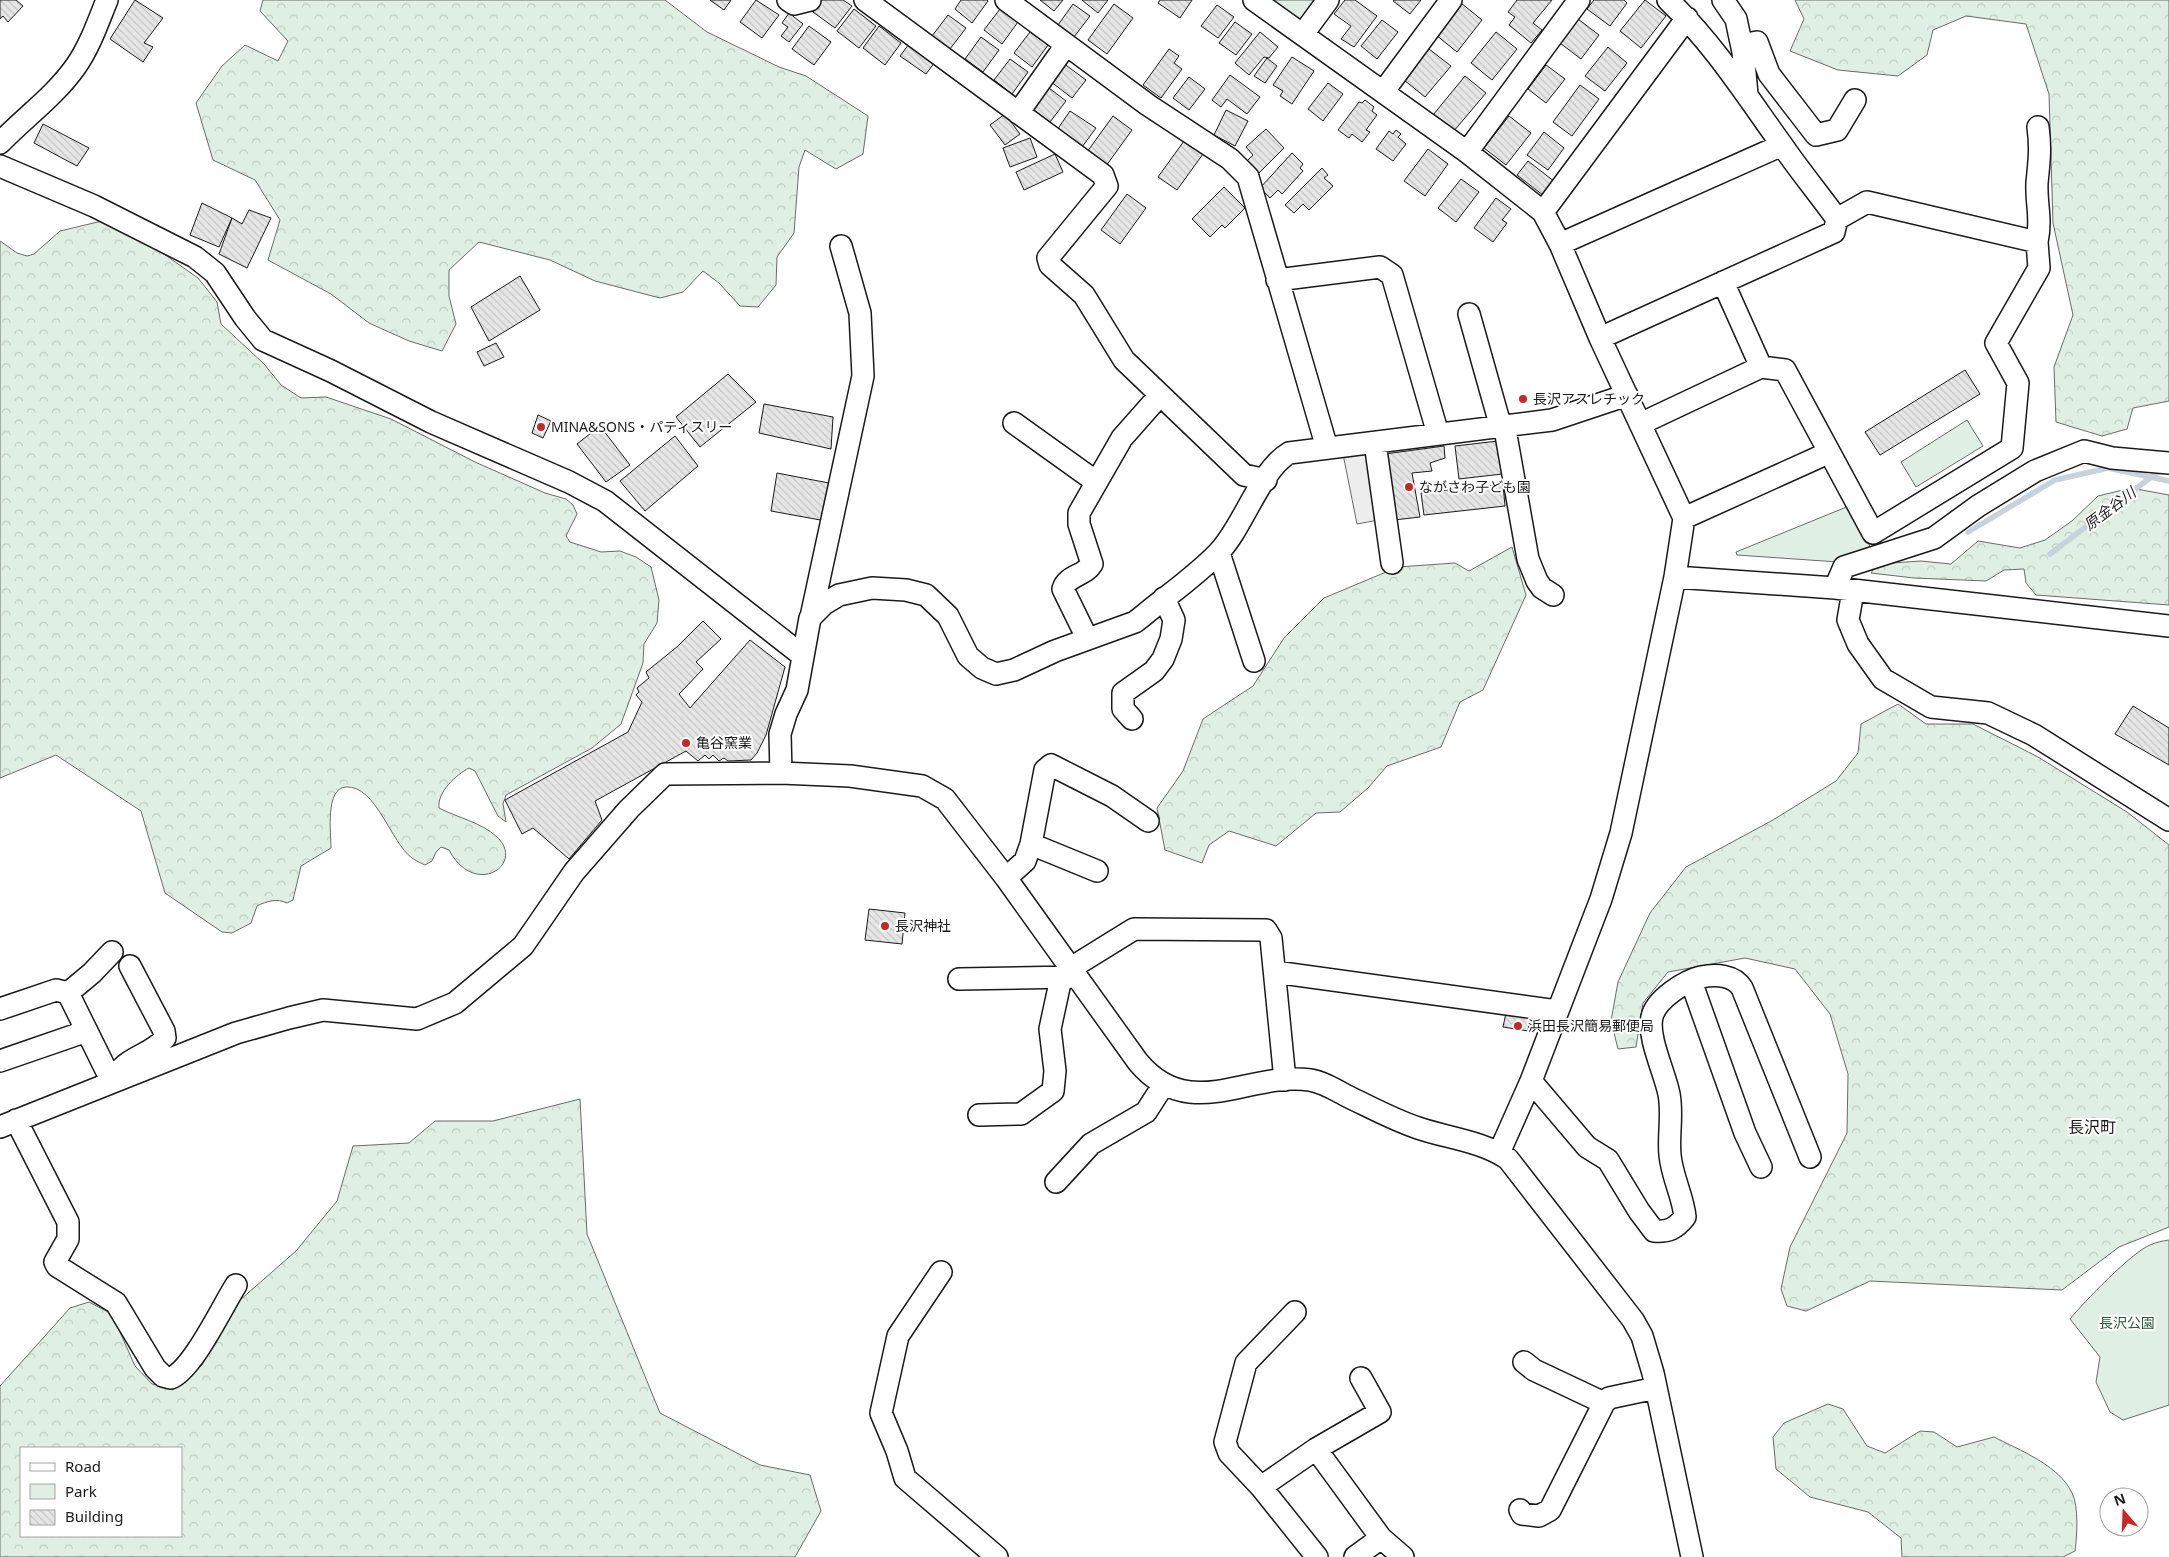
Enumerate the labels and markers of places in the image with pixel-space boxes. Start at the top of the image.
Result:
place label: 長沢アスレチック [1533,389,1645,408]
marker: 長沢アスレチック [1517,393,1529,405]
place label: MINA&SONS・パティスリー [551,417,732,436]
marker: MINA&SONS・パティスリー [535,421,547,433]
place label: ながさわ子ども園 [1419,477,1531,496]
marker: ながさわ子ども園 [1403,481,1415,493]
place label: 亀谷窯業 [696,733,752,752]
marker: 亀谷窯業 [680,737,692,749]
place label: 長沢神社 [895,916,951,935]
marker: 長沢神社 [879,920,891,932]
place label: 浜田長沢簡易郵便局 [1528,1016,1654,1035]
marker: 浜田長沢簡易郵便局 [1512,1020,1524,1032]

